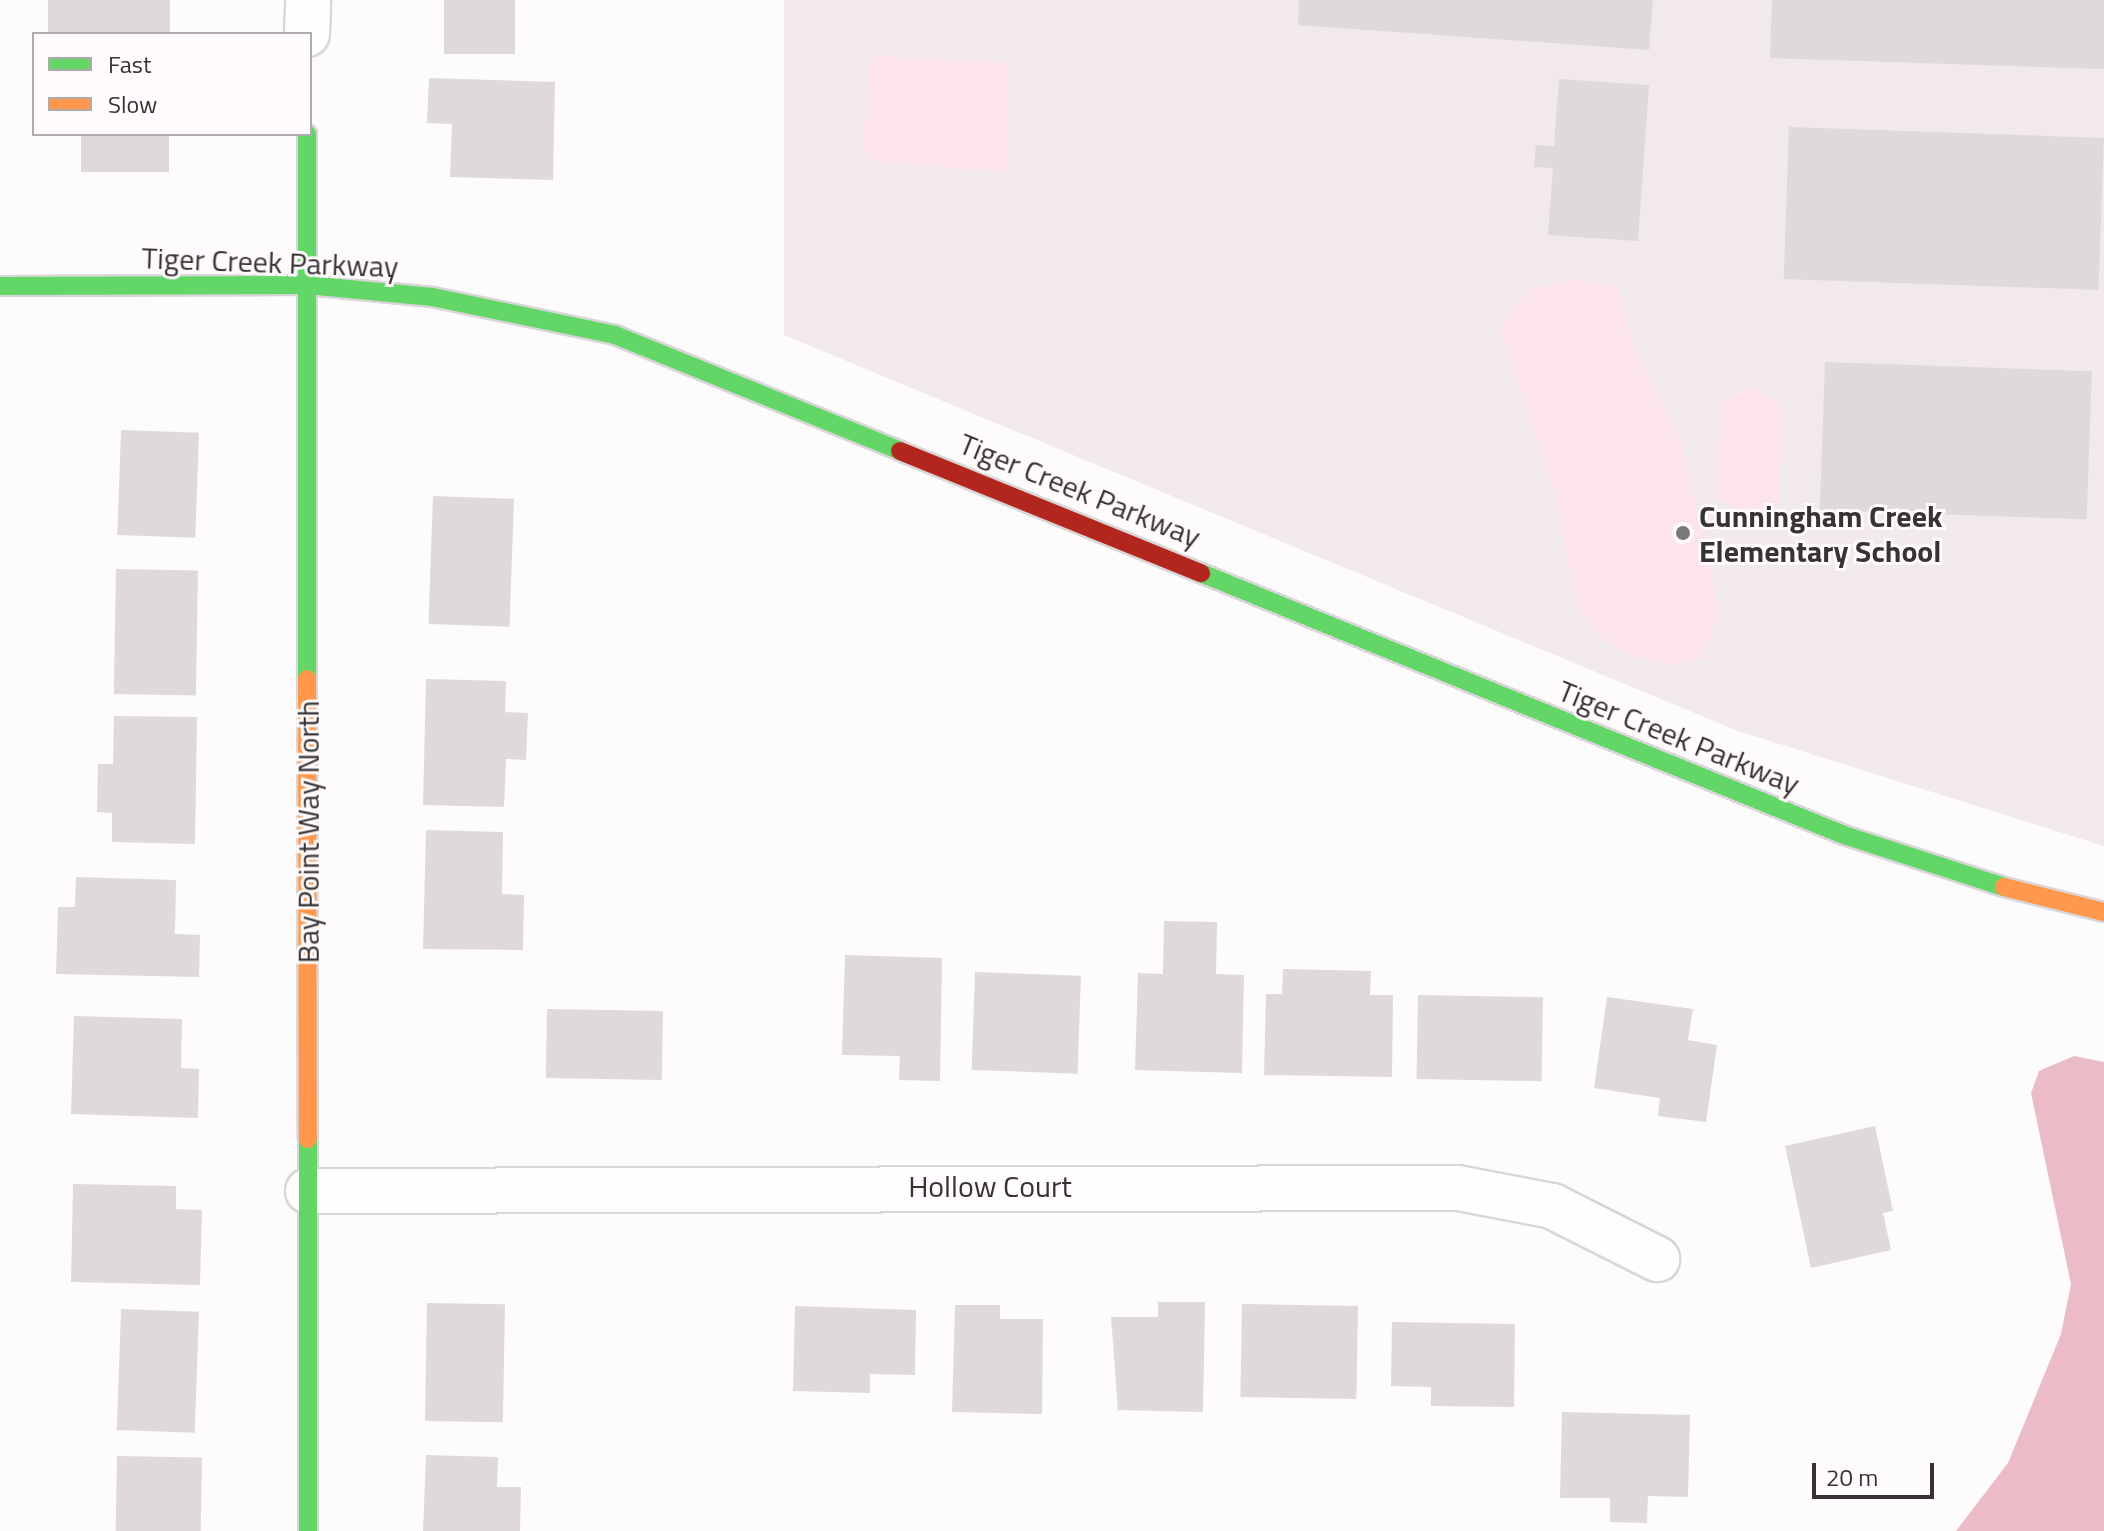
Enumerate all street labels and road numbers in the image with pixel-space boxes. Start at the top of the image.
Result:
street label: Tiger Creek Parkway [141,240,399,284]
street label: Tiger Creek Parkway [954,425,1206,555]
street label: Tiger Creek Parkway [1553,672,1805,802]
street label: Bay Point Way North [290,701,326,963]
street label: Hollow Court [908,1168,1072,1204]

